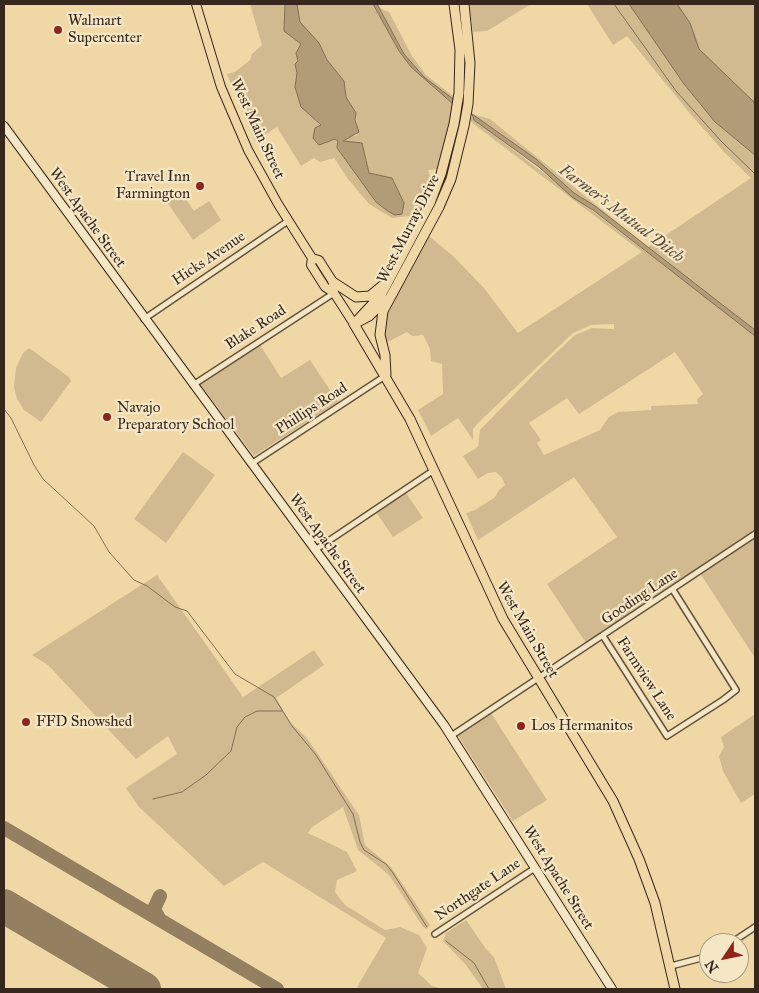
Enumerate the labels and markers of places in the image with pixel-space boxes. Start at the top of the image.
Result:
place label: Walmart Supercenter [68,12,142,47]
marker: Walmart Supercenter [52,24,64,36]
place label: Travel Inn Farmington [116,168,190,203]
marker: Travel Inn Farmington [194,180,206,192]
place label: Navajo Preparatory School [117,399,234,434]
marker: Navajo Preparatory School [101,411,113,423]
place label: FFD Snowshed [36,713,132,731]
marker: FFD Snowshed [20,716,32,728]
place label: Los Hermanitos [531,717,633,735]
marker: Los Hermanitos [515,720,527,732]

